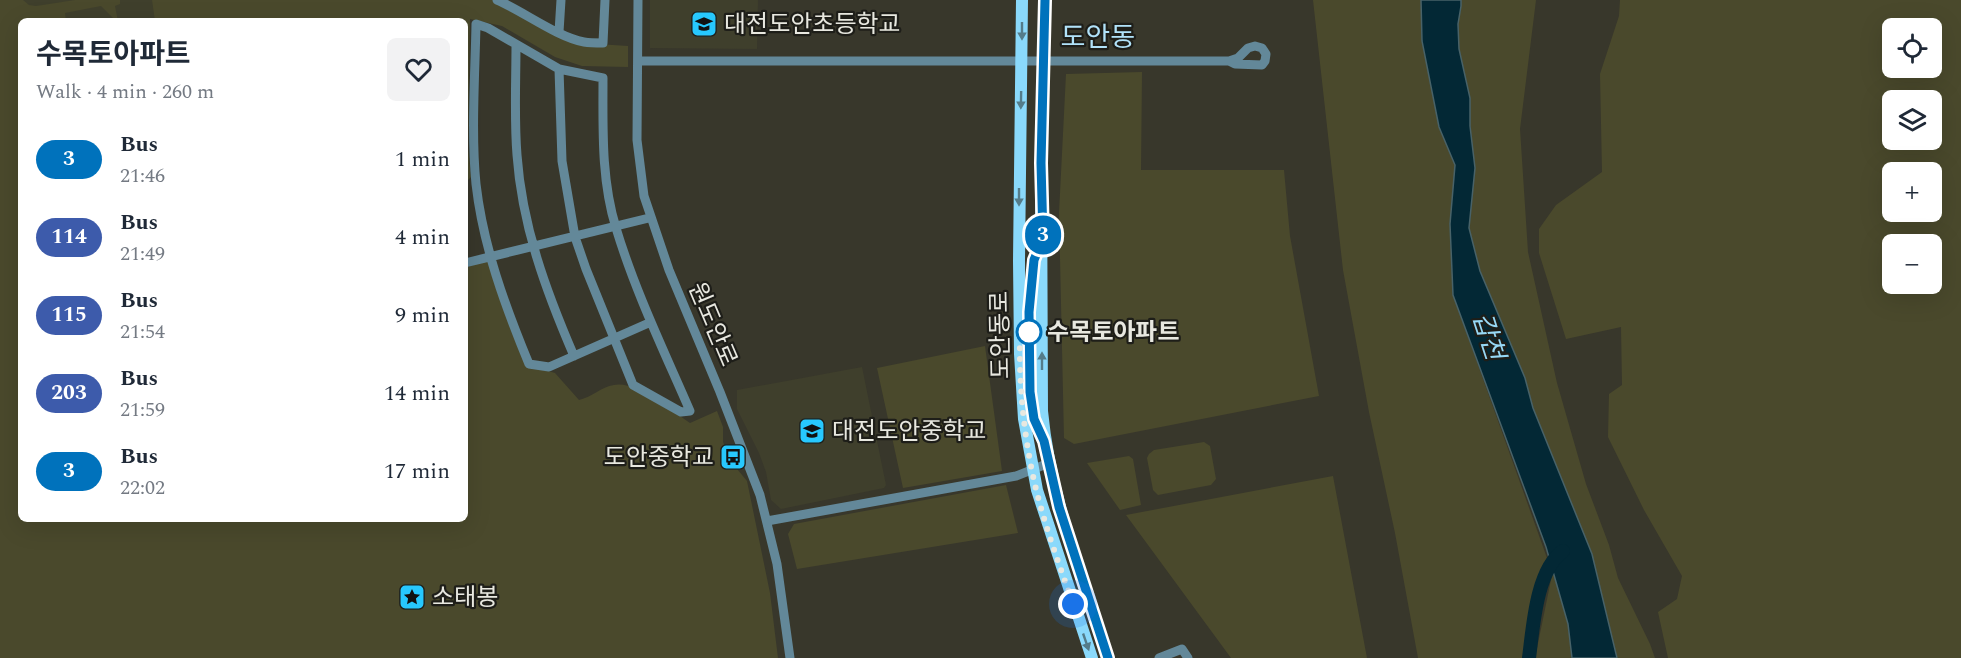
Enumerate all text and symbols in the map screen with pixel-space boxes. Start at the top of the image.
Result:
place label: 대전도안초등학교 [724,7,901,43]
school or university icon: 대전도안초등학교 [689,9,719,39]
district label: 도안동 [1061,17,1135,59]
map controls [1882,18,1942,294]
button: locate [1882,18,1942,78]
one-way arrow [1017,22,1027,41]
text: 수목토아파트 [36,33,191,76]
button: heart [387,38,450,101]
text: Walk · 4 min · 260 m [36,77,214,107]
button: layers [1882,90,1942,150]
one-way arrow [1016,91,1026,110]
text: Bus [120,128,158,161]
text: 3 [63,143,75,175]
text: 1 min [395,143,450,176]
text: 21:46 [120,161,165,191]
button: + [1882,162,1942,222]
one-way arrow [1014,188,1024,207]
text: Bus [120,206,158,239]
line badge: 3 [1024,216,1062,254]
text: 3 [1037,219,1049,251]
text: 114 [51,221,87,253]
text: 4 min [395,221,450,254]
button: − [1882,234,1942,294]
text: 21:49 [120,239,165,269]
street label: 원도안로 [678,277,746,372]
text: Bus [120,284,158,317]
street label: 도안동로 [982,291,1020,379]
text: 115 [51,299,87,331]
text: 9 min [395,299,450,332]
water label: 갑천 [1462,307,1515,368]
place label: 수목토아파트 [1047,315,1179,351]
text: 21:54 [120,317,165,347]
marker: 수목토아파트 [1016,319,1042,345]
one-way arrow [1037,352,1047,371]
text: Bus [120,362,158,395]
text: 203 [51,377,87,409]
text: 14 min [384,377,450,410]
text: 21:59 [120,395,165,425]
place label: 대전도안중학교 [832,414,987,450]
school or university icon: 대전도안중학교 [797,416,827,446]
text: Bus [120,440,158,473]
place label: 도안중학교 [604,440,714,476]
bus stop icon: 도안중학교 [718,442,748,472]
text: 3 [63,455,75,487]
text: 17 min [384,455,450,488]
text: 22:02 [120,473,165,503]
place label: 소태봉 [432,580,498,616]
place icon: 소태봉 [397,582,427,612]
your location [1058,589,1088,619]
one-way arrow [1082,633,1092,651]

